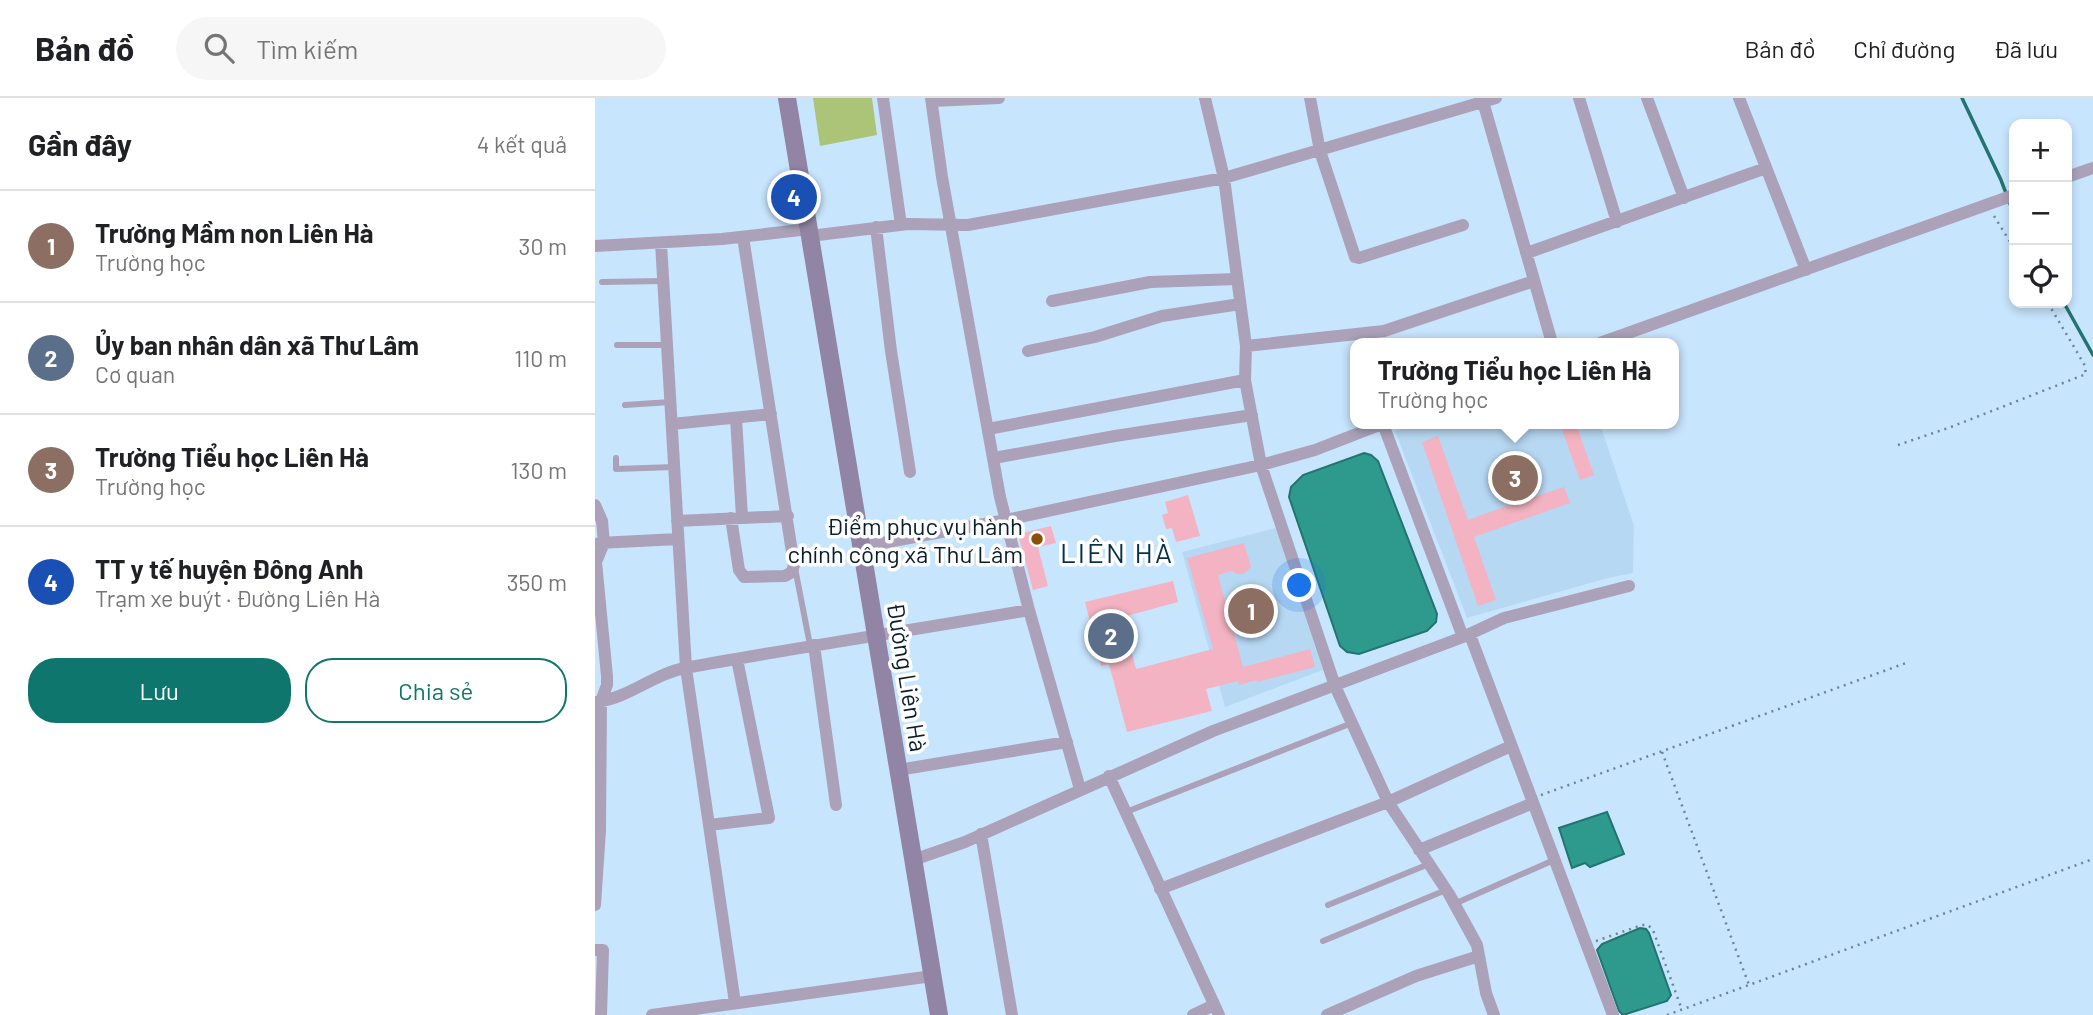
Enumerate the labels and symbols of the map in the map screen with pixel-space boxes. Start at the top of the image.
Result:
pin: 4 [771,171,817,223]
pin: 3 [1492,452,1538,504]
place label: Điểm phục vụ hành chính công xã Thư Lâm [787,511,1023,568]
marker: Điểm phục vụ hành chính công xã Thư Lâm [1029,531,1045,547]
district label: LIÊN HÀ [1060,535,1174,569]
your location [1282,568,1316,602]
pin: 1 [1228,585,1274,637]
street label: Đường Liên Hà [882,600,934,754]
pin: 2 [1088,610,1134,662]

